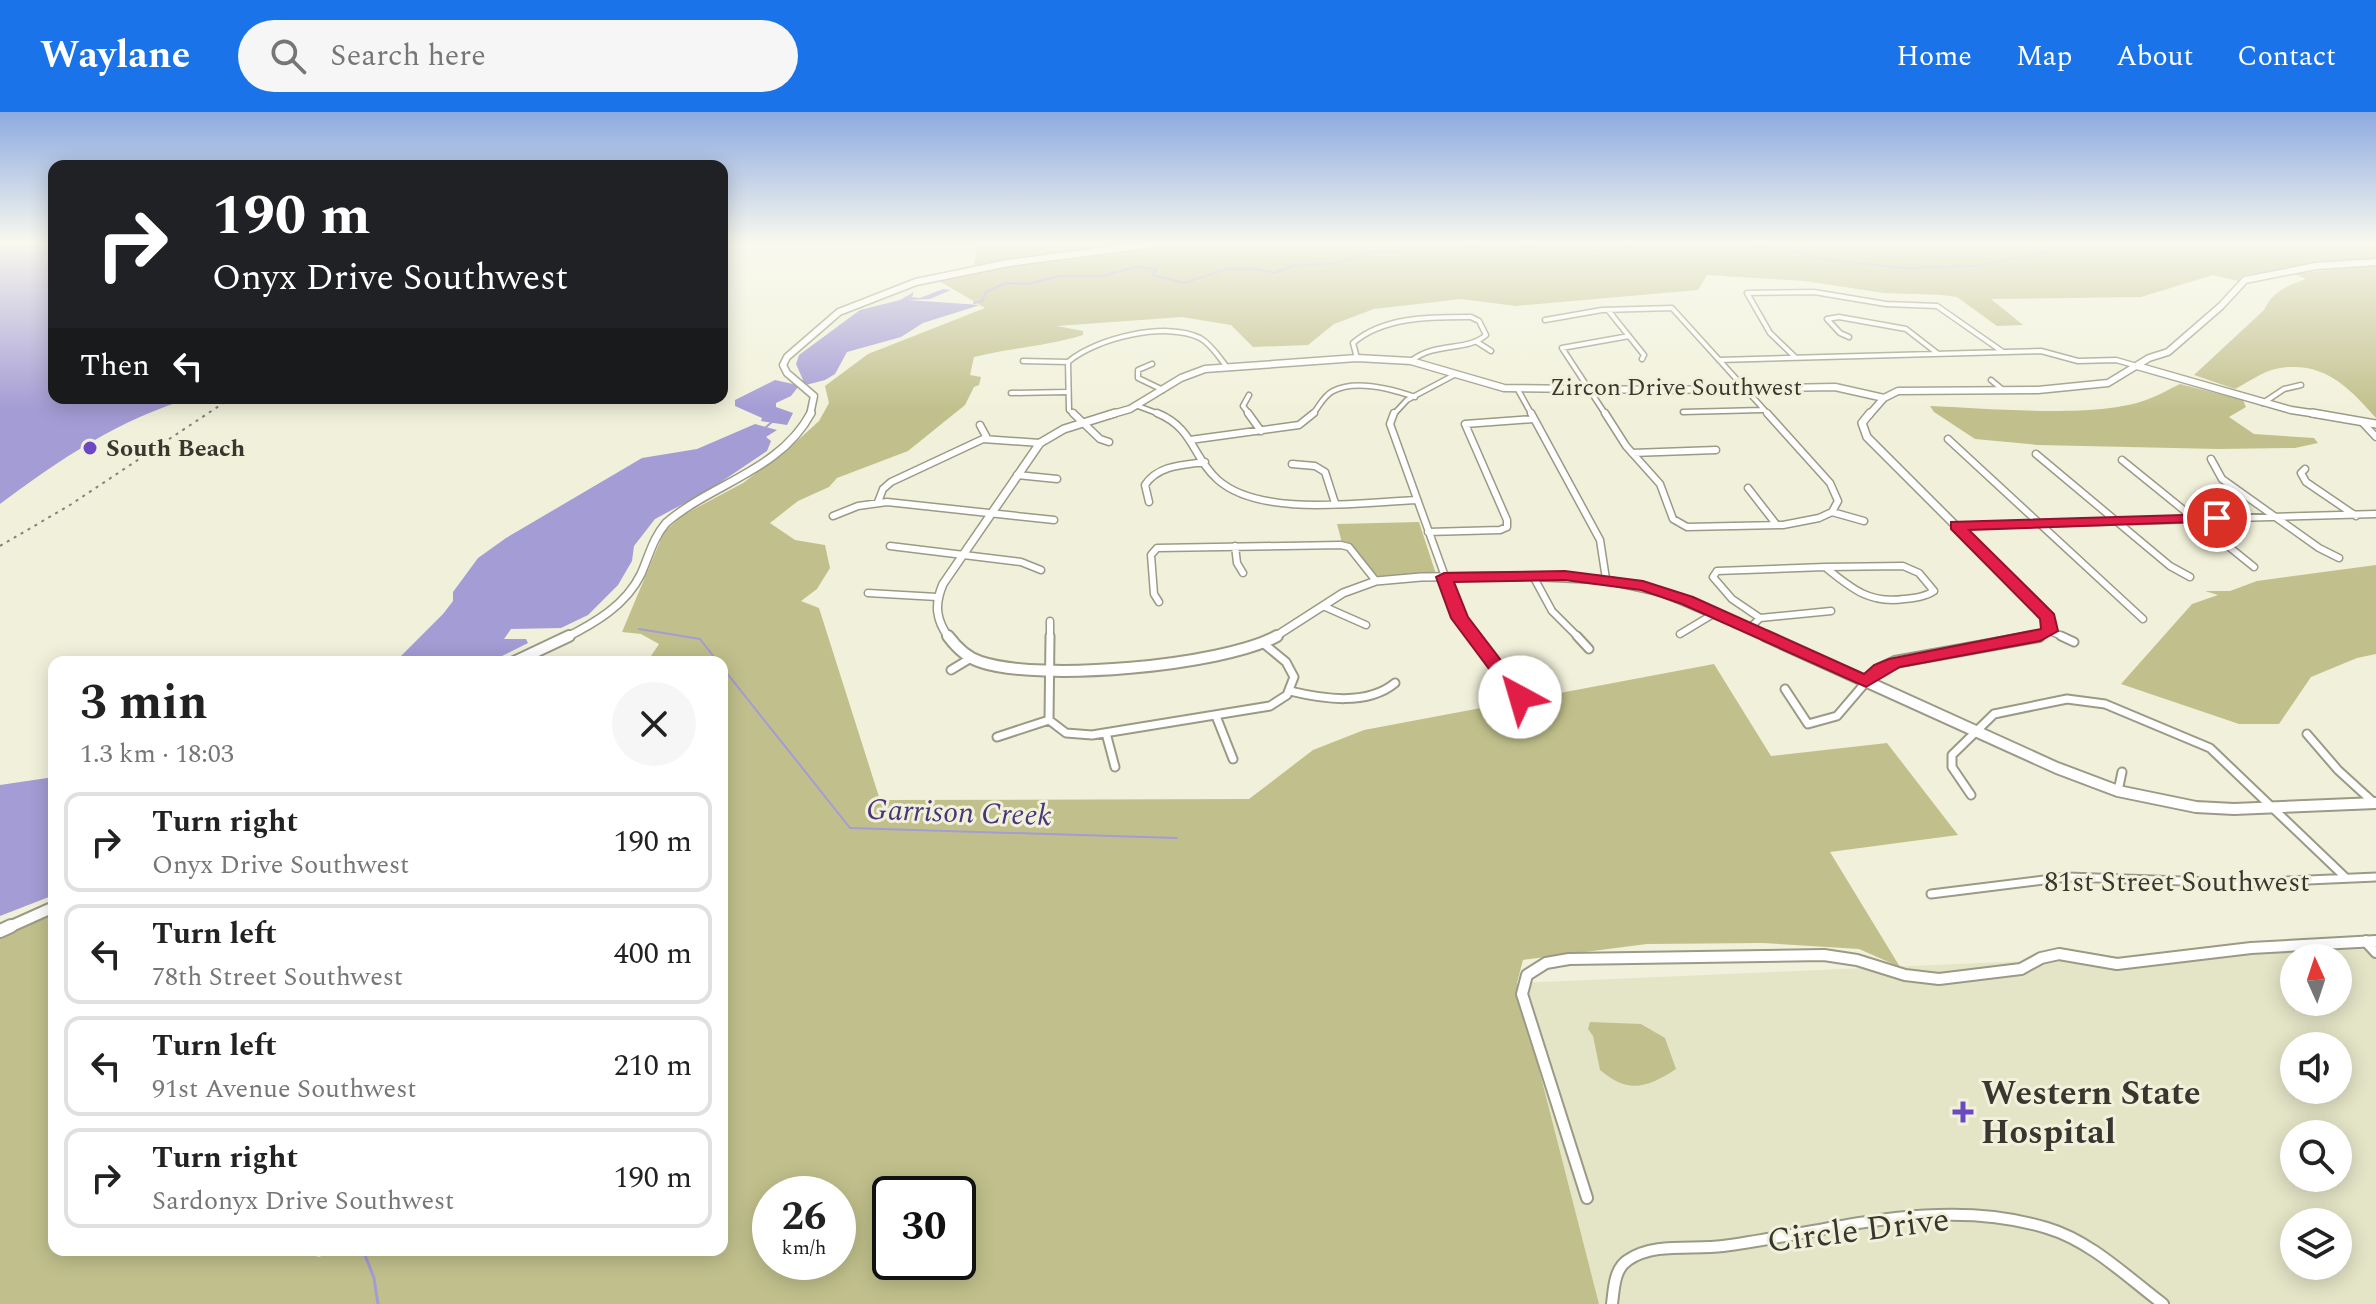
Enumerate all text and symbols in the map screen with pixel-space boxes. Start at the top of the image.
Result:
search box [238,20,798,92]
text: Waylane [40,27,190,85]
text: Search here [330,33,486,79]
icon: search [266,34,310,78]
text: Home [1896,35,1972,78]
text: Map [2016,35,2072,78]
text: About [2116,35,2193,78]
text: Contact [2237,35,2336,78]
text: 190 m [212,174,371,259]
icon: right [80,192,184,296]
text: Onyx Drive Southwest [212,251,568,306]
text: Then [80,343,150,389]
icon: left [166,344,210,388]
street label: Zircon Drive Southwest [1550,370,1802,406]
place label: South Beach [106,431,246,467]
marker: South Beach [81,439,99,457]
pin [2183,484,2251,552]
icon: arrive [2195,496,2239,540]
position arrow [1478,655,1562,739]
text: 3 min [80,667,208,740]
button: close [612,682,696,766]
text: 1.3 km · 18:03 [80,734,234,774]
water label: Garrison Creek [866,787,1052,839]
text: Turn right [152,799,298,845]
text: 190 m [614,819,692,865]
icon: right [84,820,128,864]
text: Onyx Drive Southwest [152,845,409,885]
street label: 81st Street Southwest [2044,861,2310,904]
text: Turn left [152,911,277,957]
text: 400 m [614,931,692,977]
icon: left [84,932,128,976]
north arrow [2280,944,2352,1016]
map controls [2280,944,2352,1280]
text: 78th Street Southwest [152,957,403,997]
text: Turn left [152,1023,277,1069]
button: sound [2280,1032,2352,1104]
text: 210 m [614,1043,692,1089]
icon: left [84,1044,128,1088]
place label: Western State Hospital [1981,1068,2201,1159]
text: 91st Avenue Southwest [152,1069,416,1109]
marker: Western State Hospital [1952,1101,1974,1123]
button: search [2280,1120,2352,1192]
text: Turn right [152,1135,298,1181]
text: 190 m [614,1155,692,1201]
icon: right [84,1156,128,1200]
speed limit sign: 30 [872,1176,976,1280]
text: Sardonyx Drive Southwest [152,1181,454,1221]
text: 26 [782,1187,826,1248]
street label: Circle Drive [1764,1194,1952,1268]
button: layers [2280,1208,2352,1280]
text: km/h [782,1233,827,1263]

